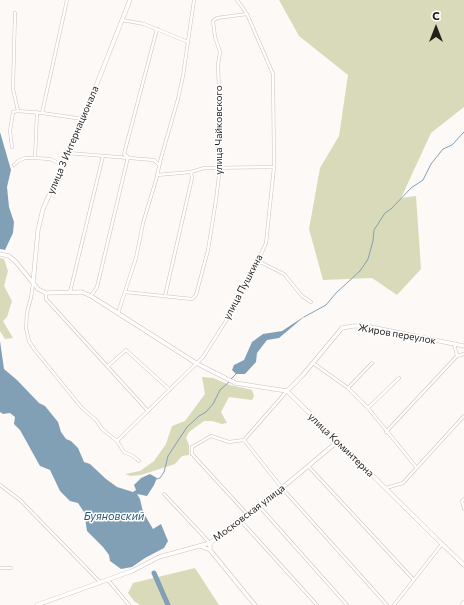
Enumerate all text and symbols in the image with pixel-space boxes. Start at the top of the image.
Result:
north arrow [416,8,456,48]
text: С [432,9,440,22]
street label: улица 3 Интернационала [45,84,101,196]
street label: улица Чайковского [213,85,225,175]
street label: улица Пушкина [221,252,265,322]
street label: Жиров переулок [357,321,437,347]
street label: улица Коминтерна [306,411,376,479]
street label: Московская улица [211,482,287,544]
water label: Буяновский [84,509,144,523]

